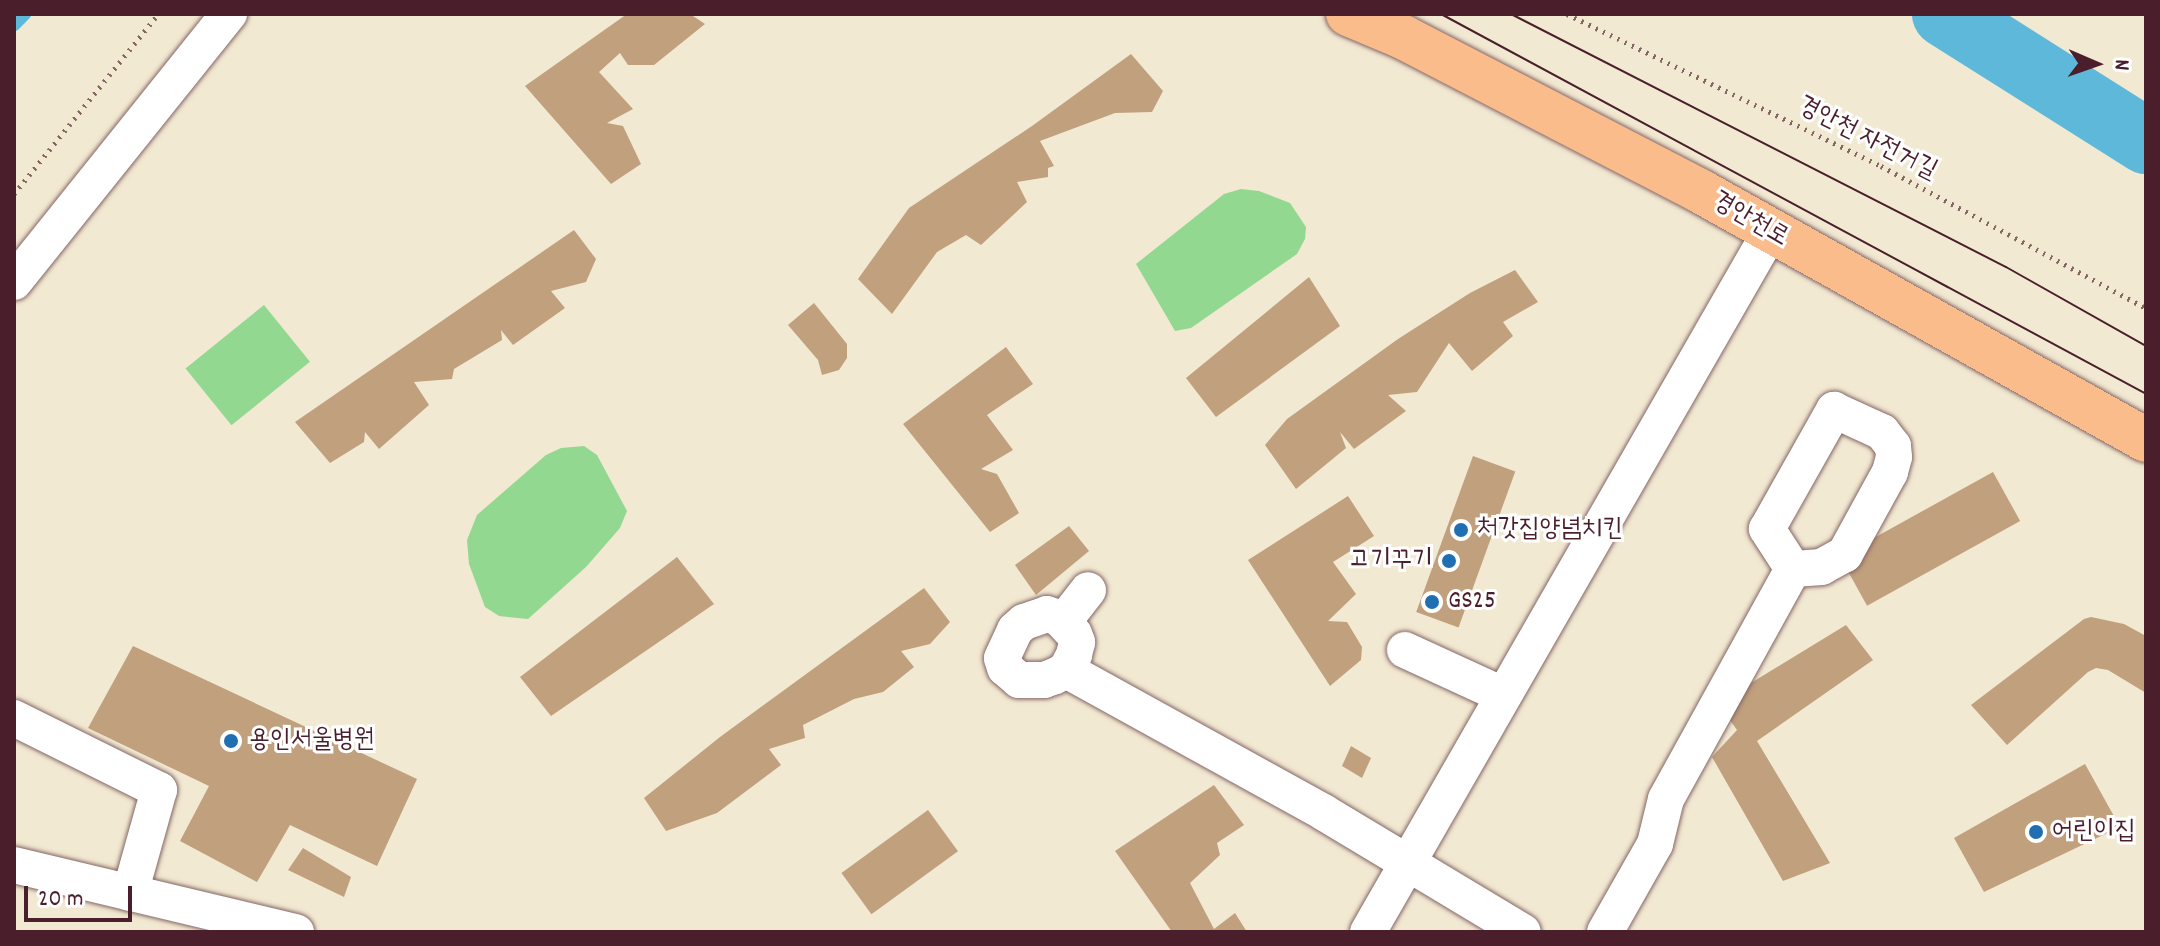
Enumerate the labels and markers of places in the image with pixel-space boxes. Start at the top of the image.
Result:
place label: 처갓집양념치킨 [1477,514,1623,546]
marker: 처갓집양념치킨 [1452,521,1470,539]
place label: 고기꾸기 [1349,545,1433,577]
marker: 고기꾸기 [1440,552,1458,570]
place label: GS25 [1448,586,1496,618]
marker: GS25 [1423,593,1441,611]
place label: 용인서울병원 [249,725,375,757]
marker: 용인서울병원 [220,730,242,752]
place label: 어린이집 [2052,816,2136,848]
marker: 어린이집 [2027,823,2045,841]

